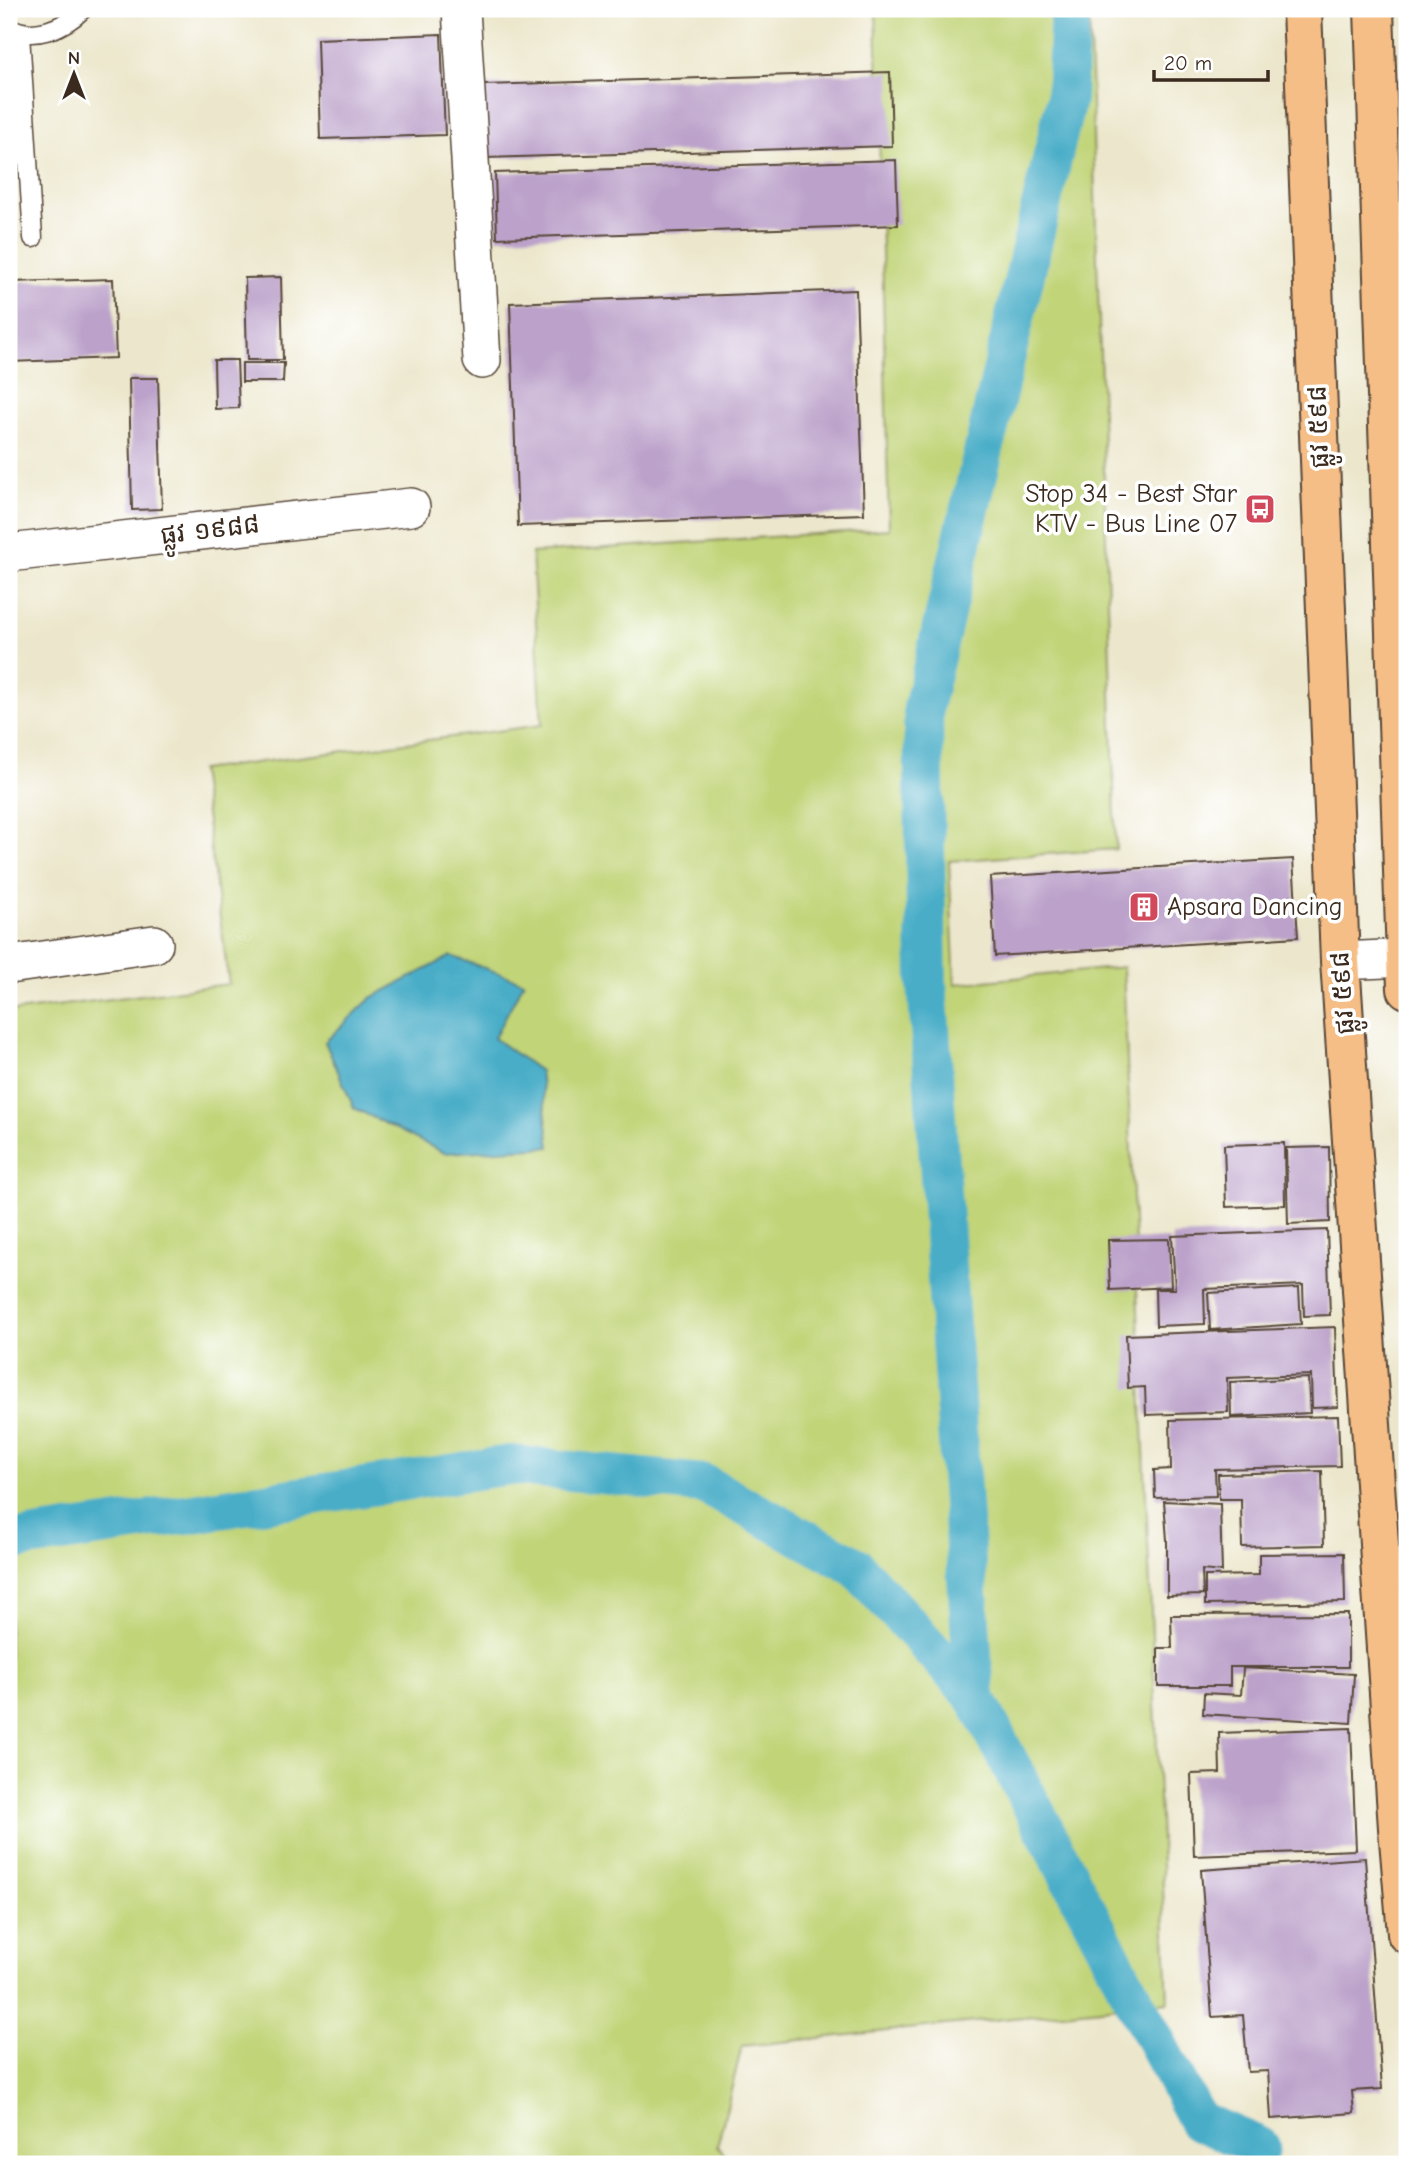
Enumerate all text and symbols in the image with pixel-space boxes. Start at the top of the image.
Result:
north arrow [38,38,108,108]
scale bar [1154,38,1267,82]
text: N [68,47,80,69]
text: 20 m [1164,51,1212,75]
street label: ផ្លូវ ៥៩៨ [1303,385,1343,469]
place label: Stop 34 - Best Star KTV - Bus Line 07 [1025,479,1238,539]
bus stop icon: Stop 34 - Best Star KTV - Bus Line 07 [1243,492,1277,526]
street label: ផ្លូវ ១៩៨៨ [159,509,262,559]
building icon: Apsara Dancing [1127,890,1161,924]
place label: Apsara Dancing [1167,892,1343,922]
street label: ផ្លូវ ៥៩៨ [1325,950,1369,1036]

